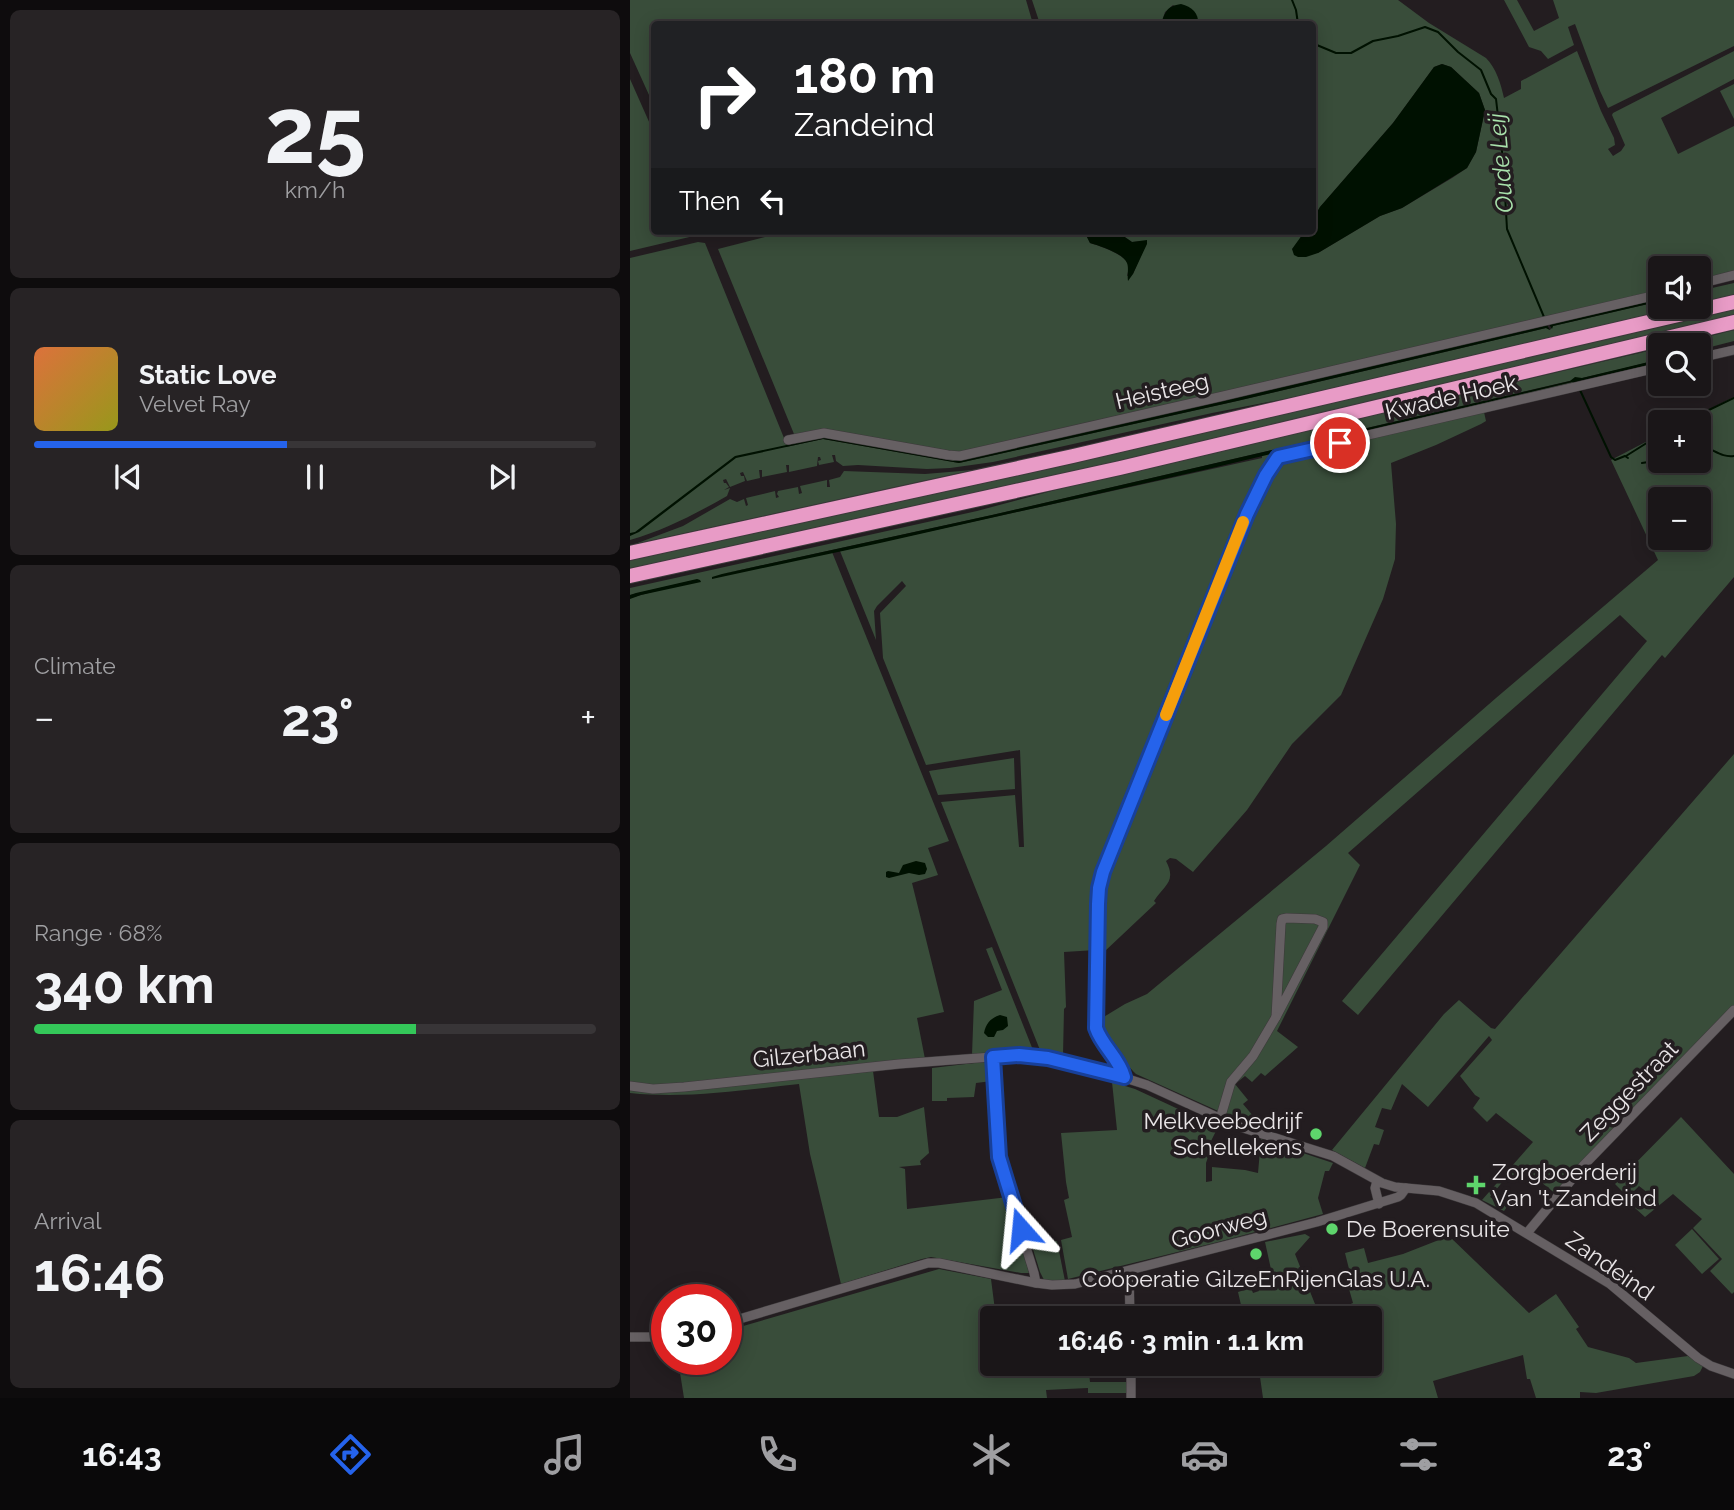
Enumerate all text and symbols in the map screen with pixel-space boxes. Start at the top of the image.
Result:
text: 180 m [794,47,935,104]
icon: right [679,49,770,140]
text: 25 [264,77,366,184]
text: Zandeind [794,106,934,143]
water label: Oude Leij [1482,111,1519,214]
text: km/h [285,176,345,203]
icon: left [754,182,792,220]
text: Then [679,186,740,216]
map controls [1648,256,1711,550]
button: sound [1648,256,1711,319]
button: search [1648,333,1711,396]
text: Static Love [139,360,277,390]
street label: Heisteeg [1113,367,1211,414]
street label: Kwade Hoek [1382,368,1520,425]
text: Velvet Ray [139,390,251,417]
button: + [1648,410,1711,473]
pin [1310,413,1370,473]
icon: arrive [1321,424,1359,462]
icon: previous [109,458,147,496]
icon: pause [296,458,334,496]
icon: next [483,458,521,496]
button: − [1648,487,1711,550]
text: Climate [34,652,116,679]
text: 23° [281,687,354,748]
text: − [34,695,54,740]
text: + [580,695,596,740]
text: Range · 68% [34,919,163,946]
text: 340 km [34,954,215,1015]
street label: Gilzerbaan [751,1034,867,1073]
street label: Zeggestraat [1574,1035,1683,1146]
place label: Melkveebedrijf Schellekens [1143,1107,1303,1160]
marker: Melkveebedrijf Schellekens [1308,1126,1324,1142]
place label: Zorgboerderij Van 't Zandeind [1492,1158,1657,1211]
marker: Zorgboerderij Van 't Zandeind [1466,1175,1486,1195]
position arrow [984,1192,1058,1266]
street label: Goorweg [1168,1202,1270,1253]
text: Arrival [34,1207,101,1234]
place label: De Boerensuite [1346,1215,1510,1242]
marker: De Boerensuite [1324,1221,1340,1237]
street label: Zandeind [1561,1226,1659,1306]
text: 16:46 [34,1242,165,1303]
marker: Coöperatie GilzeEnRijenGlas U.A. [1248,1246,1264,1262]
place label: Coöperatie GilzeEnRijenGlas U.A. [1082,1265,1430,1292]
speed limit sign: 30 [651,1284,742,1375]
text: 16:46 · 3 min · 1.1 km [1058,1326,1304,1356]
icon: directions [326,1430,375,1479]
icon: music [540,1430,589,1479]
icon: phone [753,1430,802,1479]
icon: climate [967,1430,1016,1479]
icon: car [1180,1430,1229,1479]
icon: filters [1394,1430,1443,1479]
text: 16:43 [82,1436,162,1473]
text: 23° [1607,1436,1652,1473]

